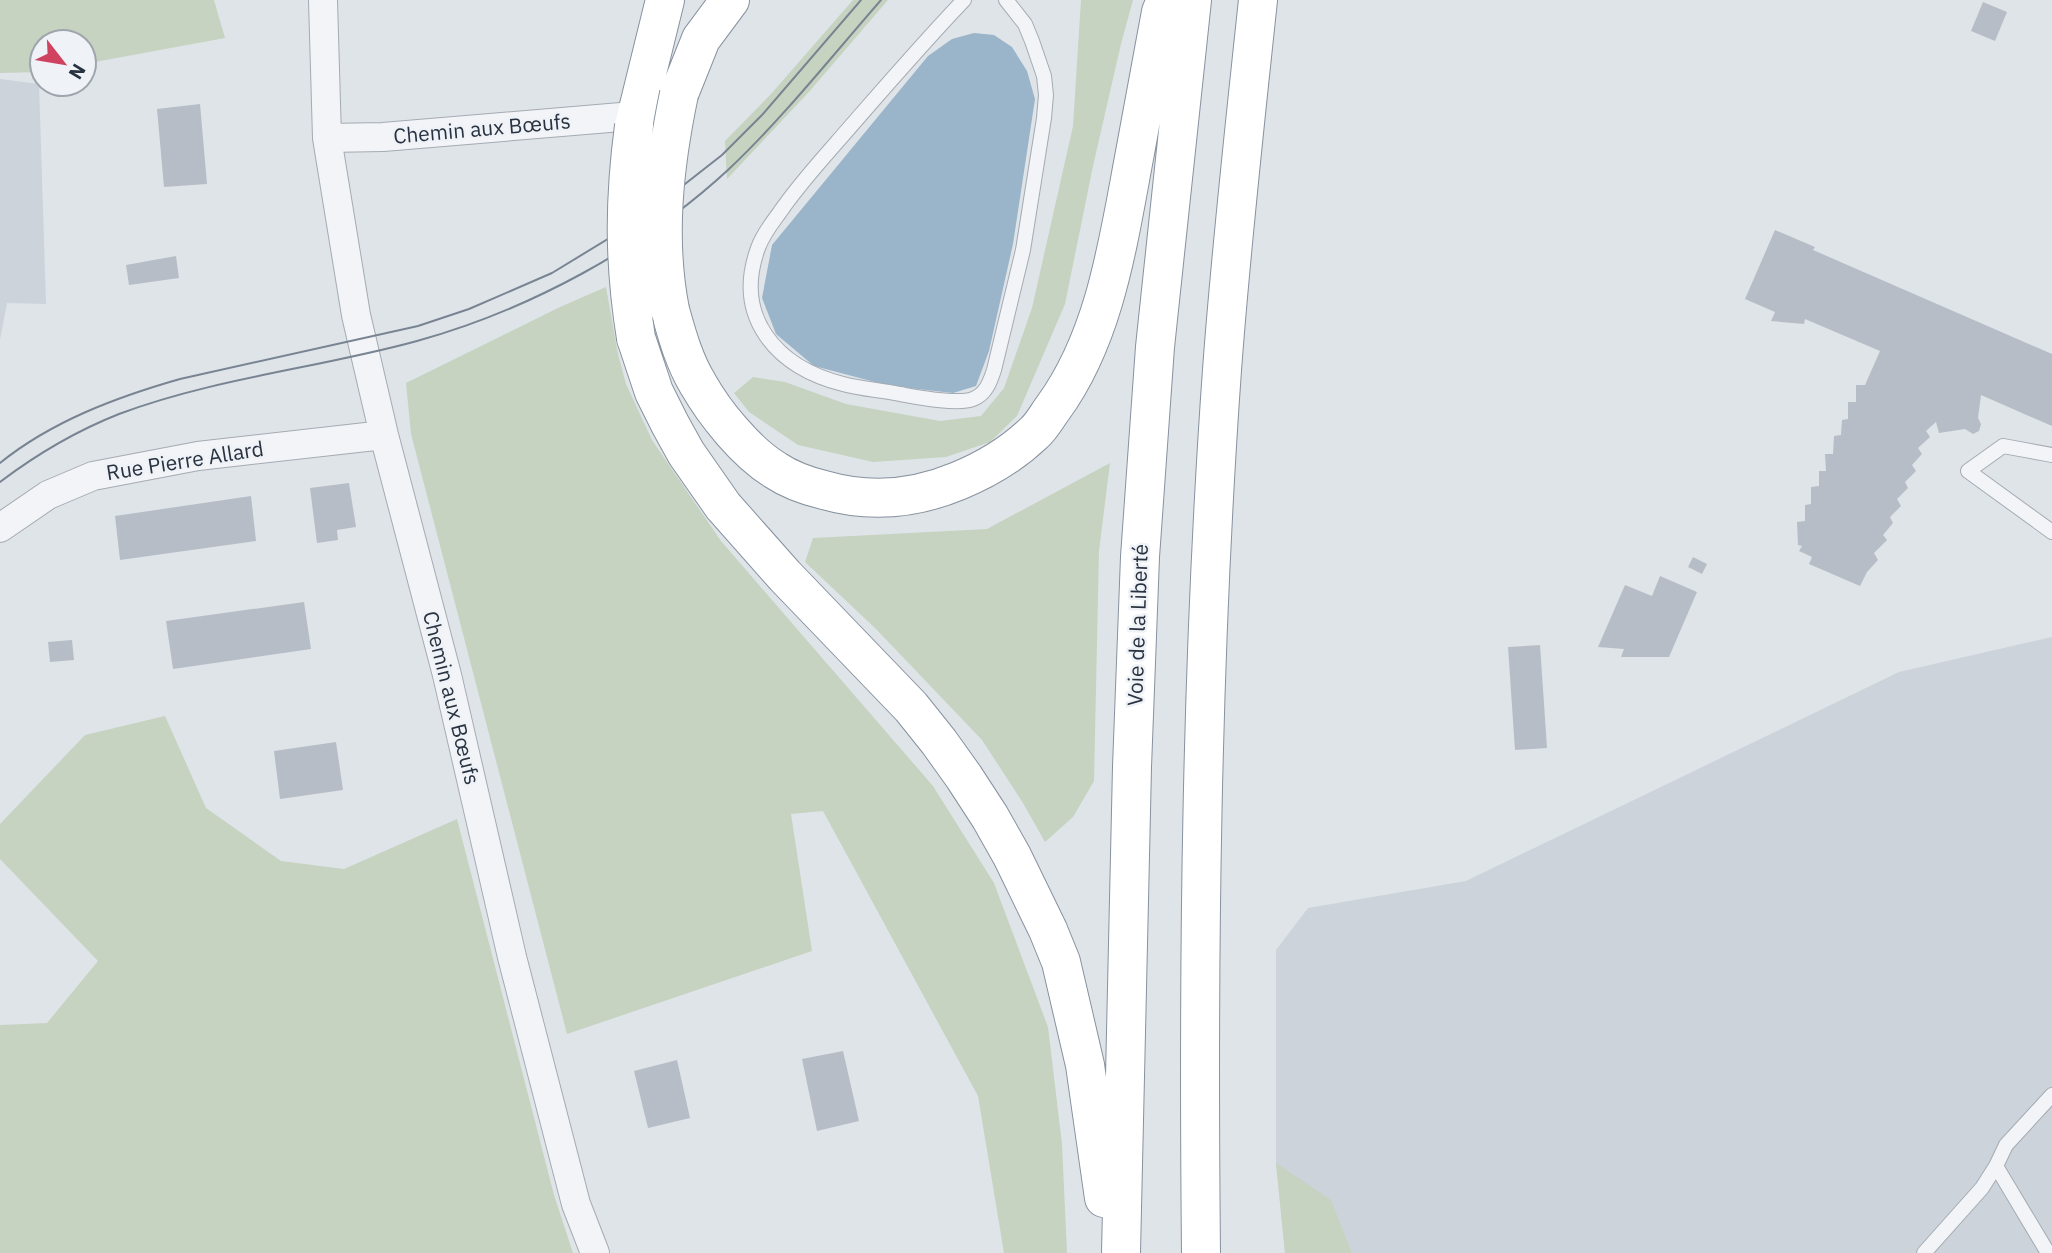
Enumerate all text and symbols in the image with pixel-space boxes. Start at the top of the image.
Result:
north arrow [28,28,98,98]
text: N [64,60,91,84]
street label: Chemin aux Bœufs [392,106,572,150]
street label: Rue Pierre Allard [104,434,266,486]
street label: Voie de la Liberté [1120,543,1154,707]
street label: Chemin aux Bœufs [417,608,487,787]

